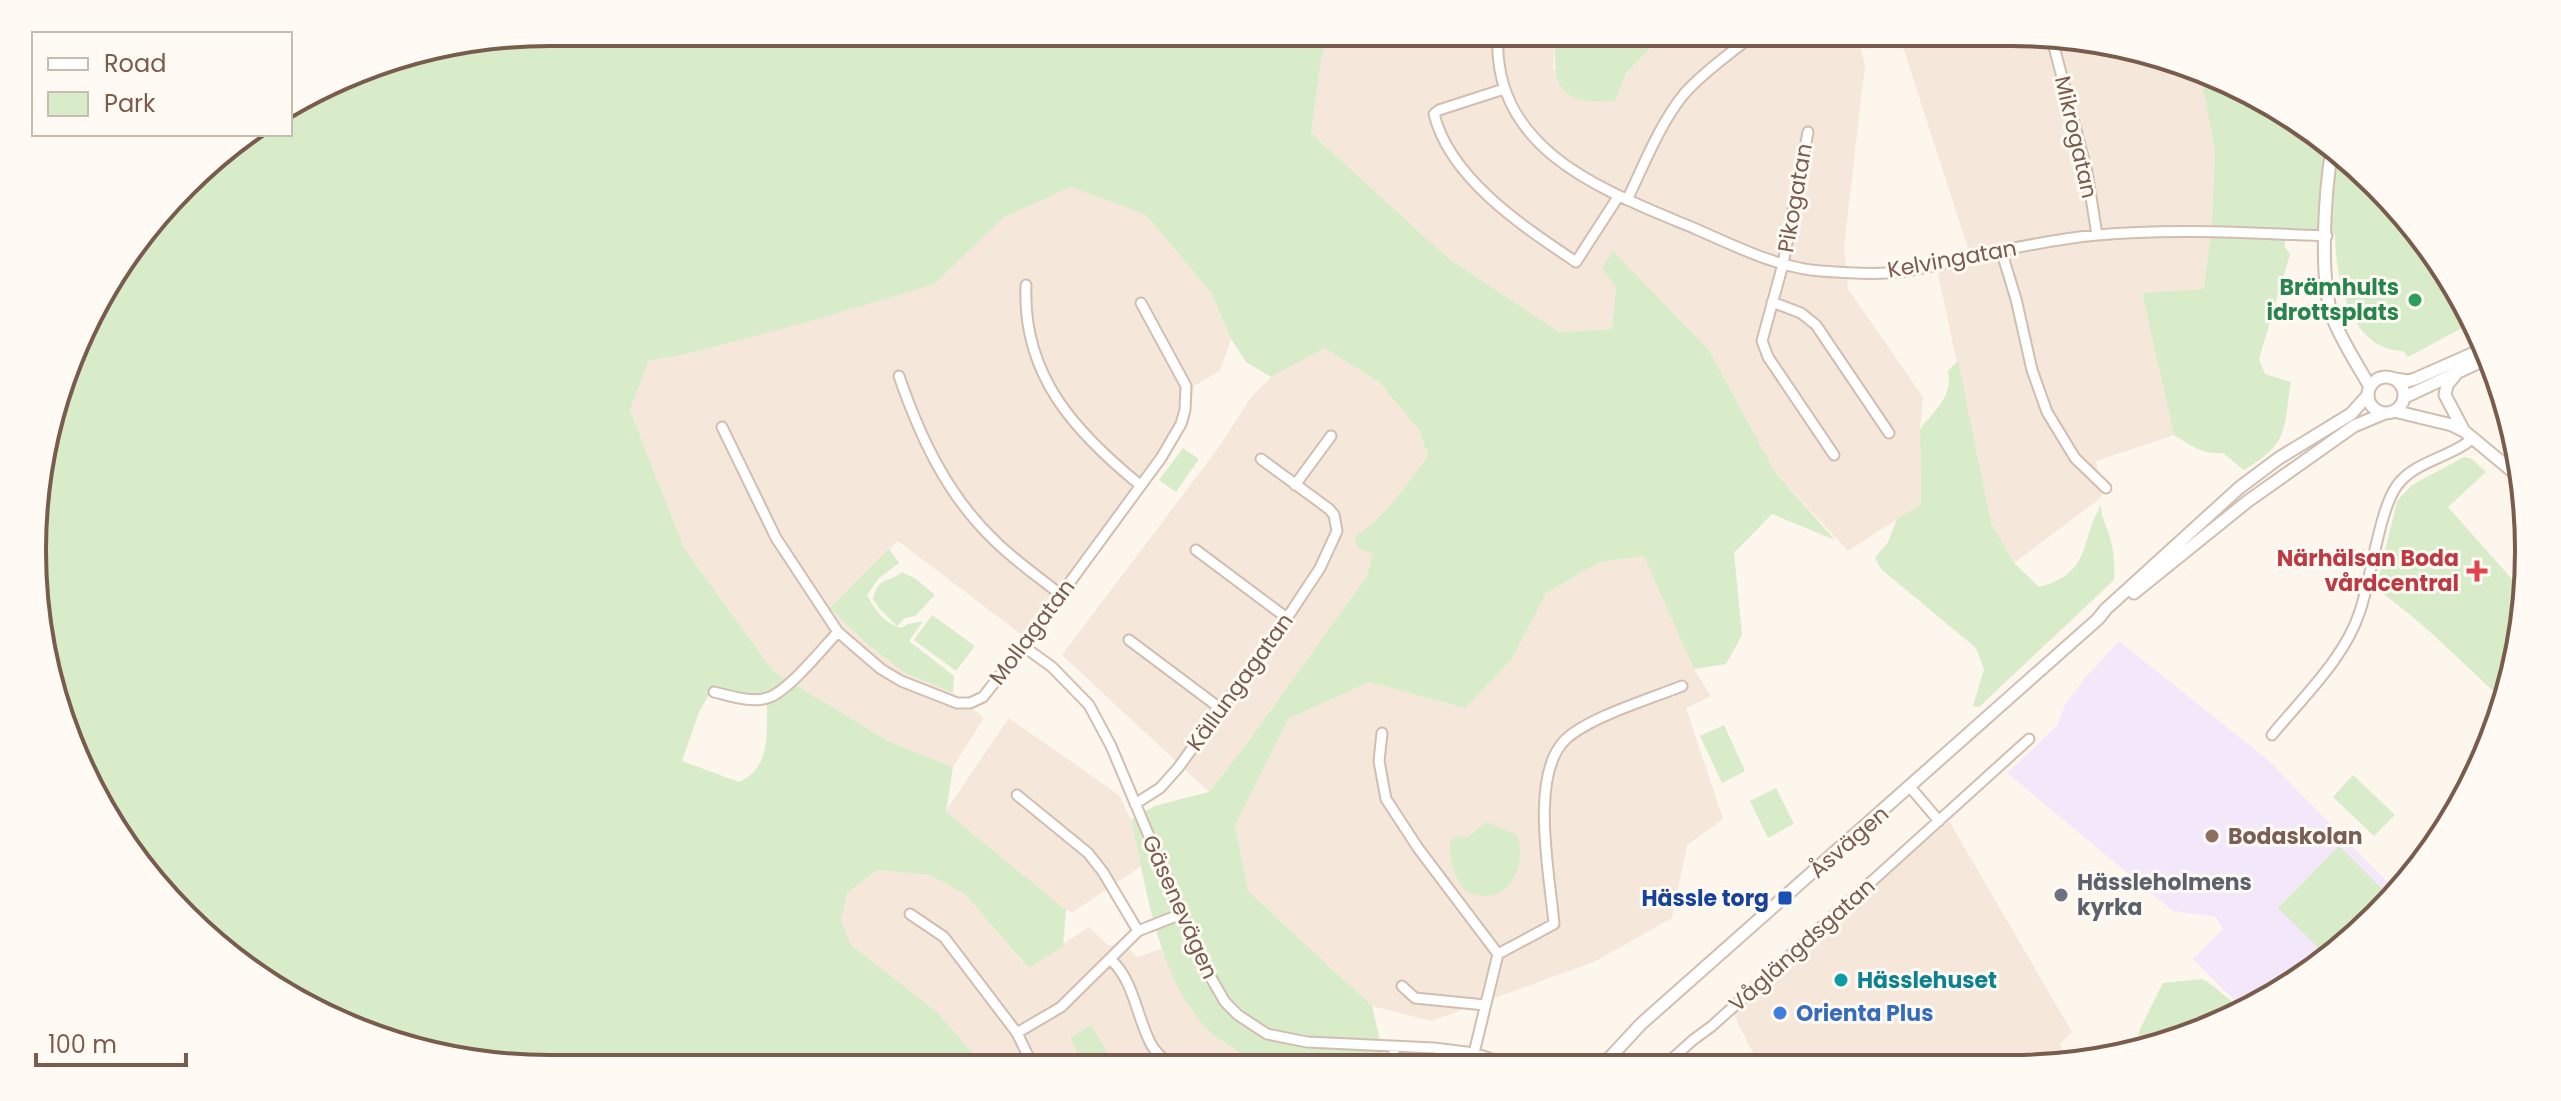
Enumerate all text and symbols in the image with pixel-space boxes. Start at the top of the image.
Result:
legend [32,32,292,136]
text: Road [104,47,166,80]
street label: Mikrogatan [2047,73,2105,201]
text: Park [104,87,156,120]
street label: Pikogatan [1770,141,1820,255]
street label: Kelvingatan [1885,232,2019,286]
place label: Brämhults idrottsplats [2266,272,2399,328]
marker: Brämhults idrottsplats [2406,291,2424,309]
place label: Närhälsan Boda vårdcentral [2277,543,2459,599]
marker: Närhälsan Boda vårdcentral [2466,560,2488,582]
street label: Mollagatan [982,573,1082,691]
street label: Källungagatan [1179,607,1301,757]
street label: Åsvägen [1803,799,1895,885]
place label: Bodaskolan [2228,821,2363,852]
marker: Bodaskolan [2203,827,2221,845]
street label: Gäsenevägen [1134,830,1226,984]
place label: Hässleholmens kyrka [2077,867,2252,923]
street label: Våglängdsgatan [1722,871,1882,1019]
place label: Hässle torg [1641,883,1769,914]
marker: Hässleholmens kyrka [2052,886,2070,904]
marker: Hässle torg [1776,889,1794,907]
place label: Hässlehuset [1857,965,1997,996]
marker: Hässlehuset [1832,971,1850,989]
place label: Orienta Plus [1796,998,1933,1029]
marker: Orienta Plus [1771,1004,1789,1022]
scale bar [36,1017,186,1067]
text: 100 m [48,1028,117,1061]

